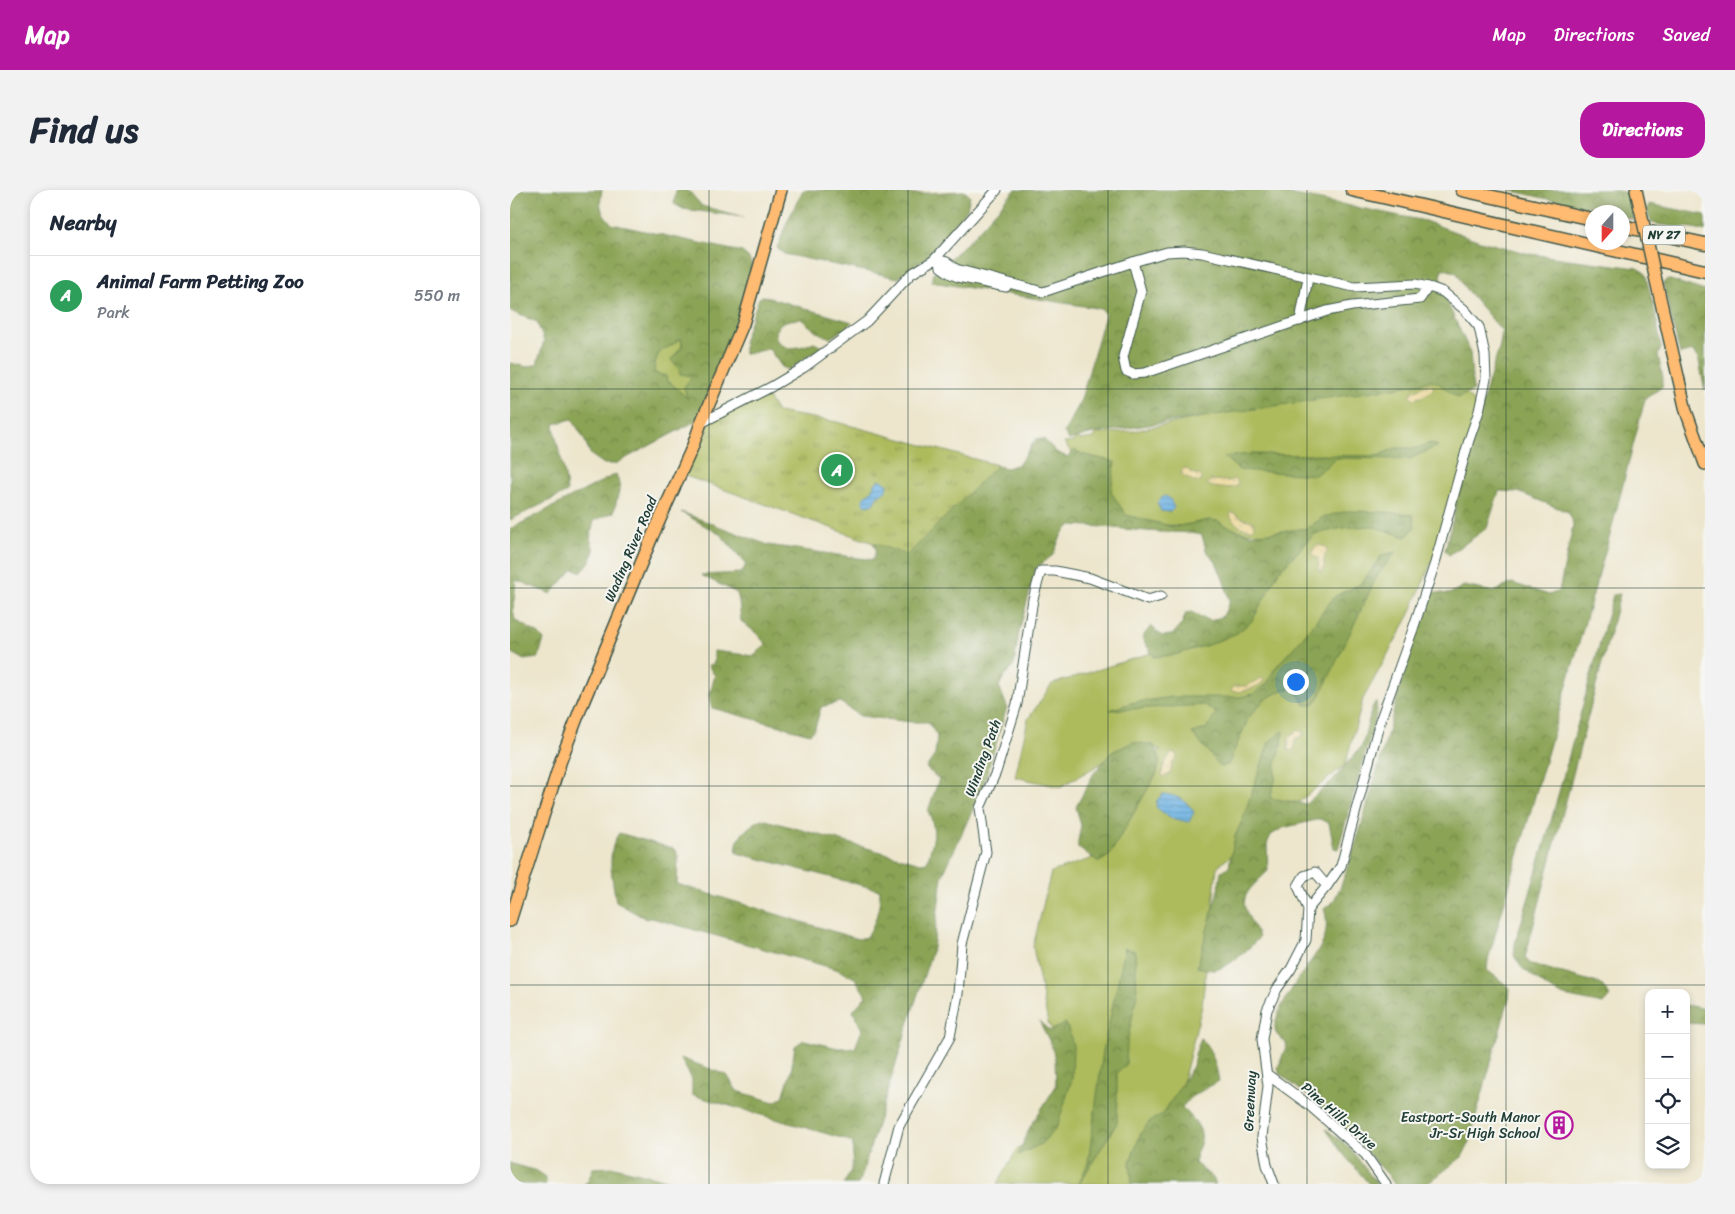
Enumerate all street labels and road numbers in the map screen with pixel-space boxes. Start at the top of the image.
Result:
road number: NY 27 [1643,226,1685,244]
street label: Wading River Road [597,491,665,606]
street label: Winding Path [957,716,1009,800]
street label: Greenway [1236,1069,1264,1132]
street label: Pine Hills Drive [1295,1076,1383,1156]

